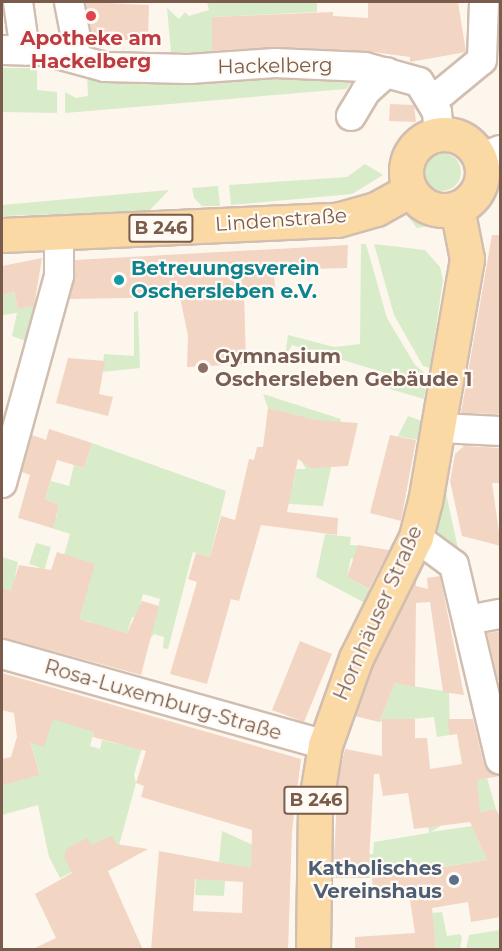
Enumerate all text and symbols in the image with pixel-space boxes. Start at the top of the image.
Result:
marker: Apotheke am Hackelberg [84,9,98,23]
place label: Apotheke am Hackelberg [20,26,162,73]
street label: Hackelberg [217,53,333,79]
street label: Lindenstraße [214,203,348,237]
road number: B 246 [128,213,194,243]
place label: Betreuungsverein Oschersleben e.V. [131,256,320,303]
marker: Betreuungsverein Oschersleben e.V. [112,273,126,287]
place label: Gymnasium Oschersleben Gebäude 1 [215,344,472,391]
marker: Gymnasium Oschersleben Gebäude 1 [196,361,210,375]
street label: Hornhäuser Straße [329,522,427,704]
street label: Rosa-Luxemburg-Straße [42,655,284,745]
road number: B 246 [283,785,349,815]
place label: Katholisches Vereinshaus [308,856,442,903]
marker: Katholisches Vereinshaus [447,873,461,887]

